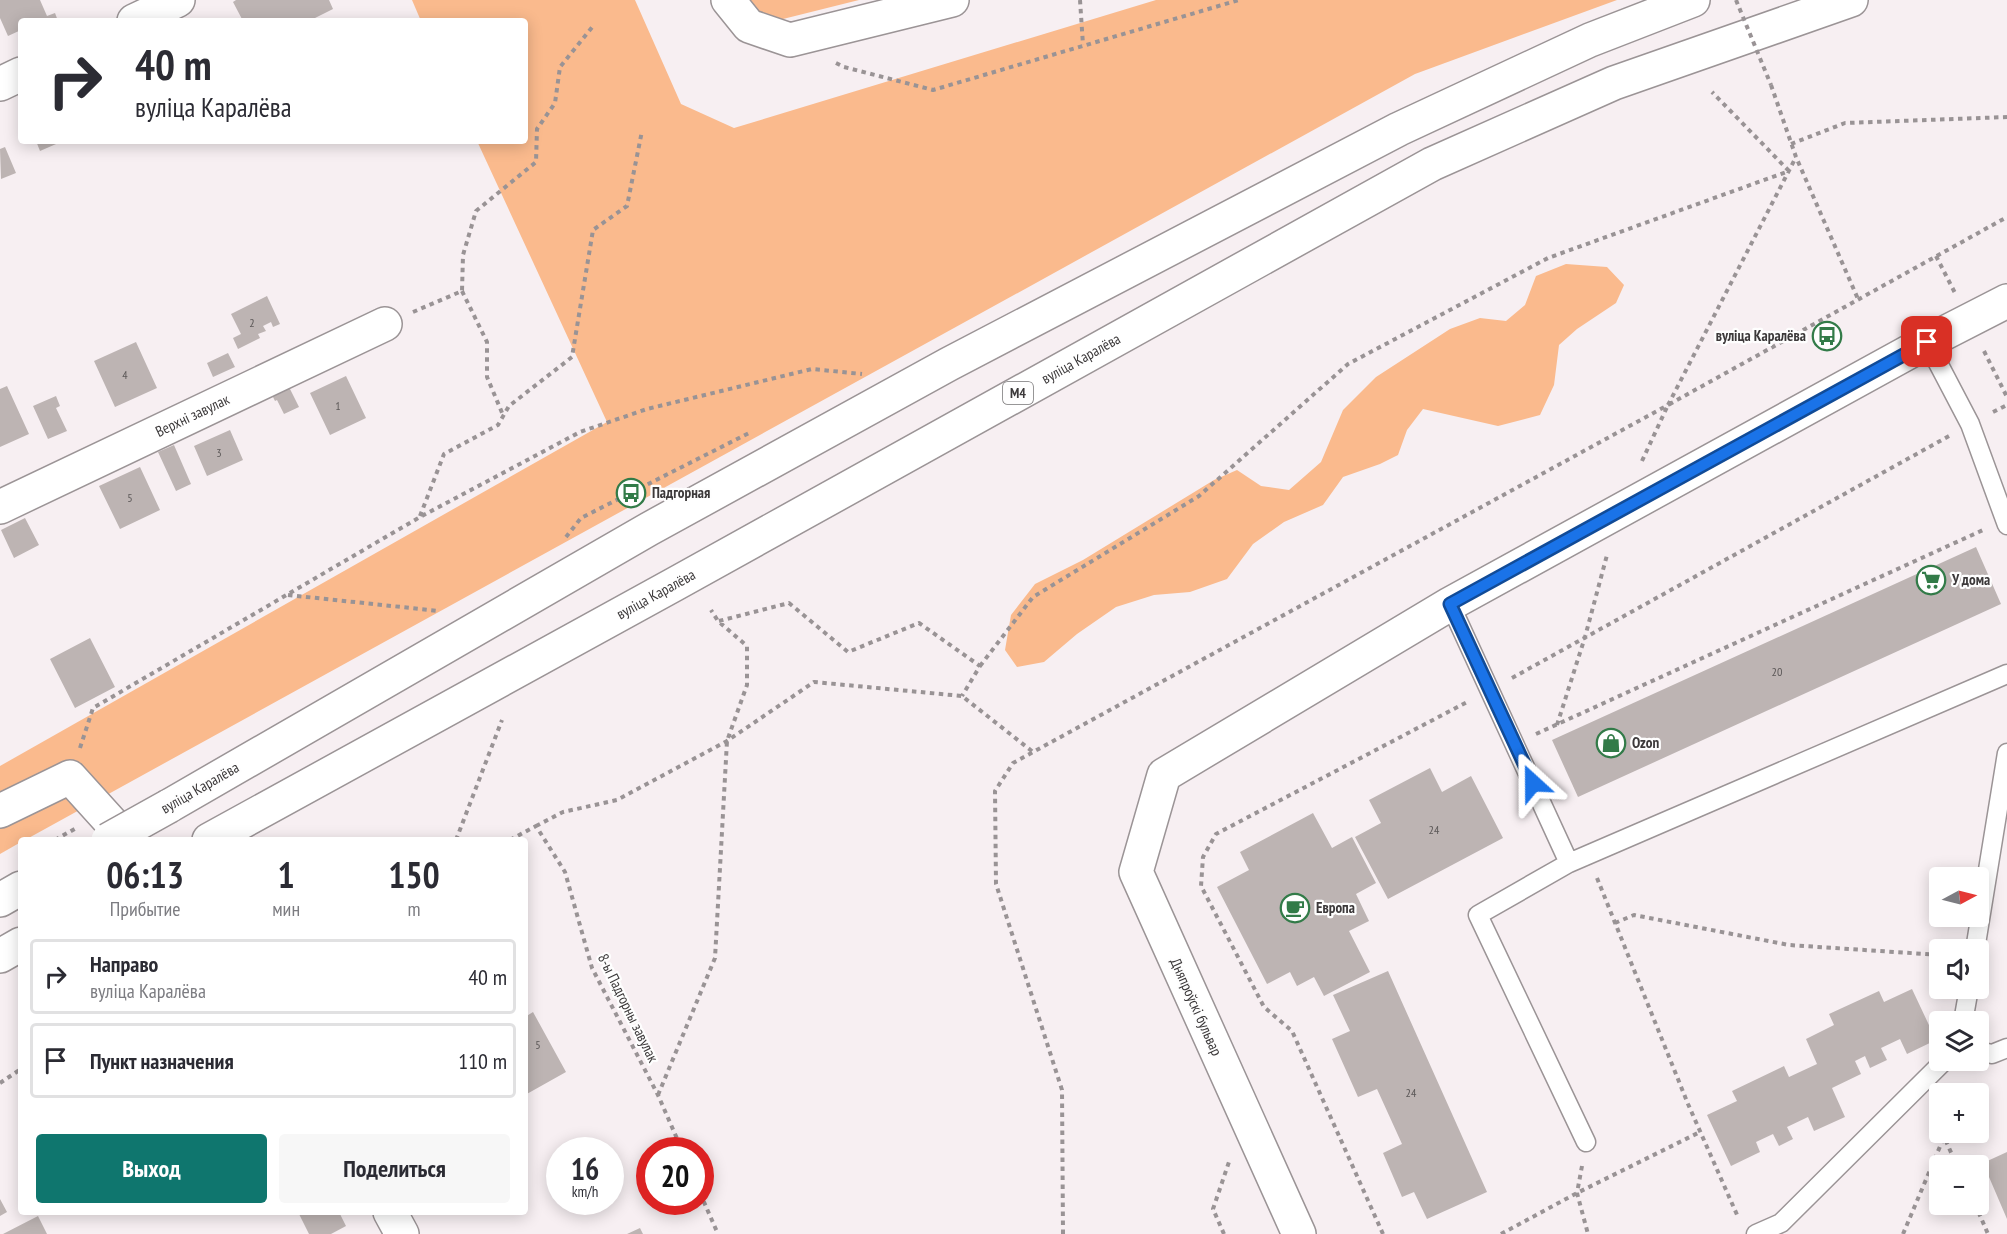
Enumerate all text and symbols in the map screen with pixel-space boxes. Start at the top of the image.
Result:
text: 40 m [135,37,212,92]
icon: right [36,42,114,120]
text: вуліца Каралёва [135,90,291,124]
house number: 2 [249,315,255,330]
pin [1901,316,1952,367]
bus stop icon: вуліца Каралёва [1811,320,1843,352]
icon: arrive [1910,325,1943,358]
place label: вуліца Каралёва [1716,326,1806,345]
street label: вуліца Каралёва [1038,329,1123,388]
house number: 4 [122,367,128,382]
road number: М4 [1003,382,1033,404]
street label: Верхні завулак [152,389,232,441]
house number: 1 [335,398,341,413]
house number: 3 [216,445,222,460]
bus stop icon: Падгорная [615,477,647,509]
place label: Падгорная [652,483,710,502]
house number: 5 [127,490,133,505]
supermarket icon: У дома [1915,564,1947,596]
street label: вуліца Каралёва [613,565,698,623]
place label: У дома [1951,570,1990,589]
house number: 20 [1772,664,1782,679]
shop icon: Ozon [1595,727,1627,759]
place label: Ozon [1632,733,1659,752]
position arrow [1501,751,1565,815]
street label: вуліца Каралёва [157,758,242,818]
house number: 24 [1429,822,1440,837]
text: 06:13 [106,851,184,898]
text: 1 [278,851,295,898]
text: 150 [388,851,440,898]
north arrow [1929,867,1989,927]
map controls [1929,867,1989,1215]
cafe icon: Европа [1279,892,1311,924]
text: Прибытие [110,896,181,922]
text: мин [272,896,300,922]
text: m [408,896,421,922]
place label: Европа [1316,898,1355,917]
button: sound [1929,939,1989,999]
text: Направо [90,950,158,978]
street label: 8-ы Падгорны завулак [594,950,663,1065]
street label: Дняпроўскі бульвар [1166,955,1226,1059]
icon: right [39,960,72,993]
text: 40 m [468,963,507,991]
text: вуліца Каралёва [90,978,206,1004]
button: layers [1929,1011,1989,1071]
house number: 5 [535,1037,541,1052]
icon: arrive [39,1044,72,1077]
text: Пункт назначения [90,1047,234,1075]
text: 110 m [458,1047,507,1075]
button: + [1929,1083,1989,1143]
house number: 24 [1406,1085,1417,1100]
button: Выход [36,1134,267,1203]
button: Поделиться [279,1134,510,1203]
speed limit sign: 20 [636,1137,714,1215]
text: 16 [571,1149,599,1188]
button: − [1929,1155,1989,1215]
text: km/h [572,1182,598,1201]

